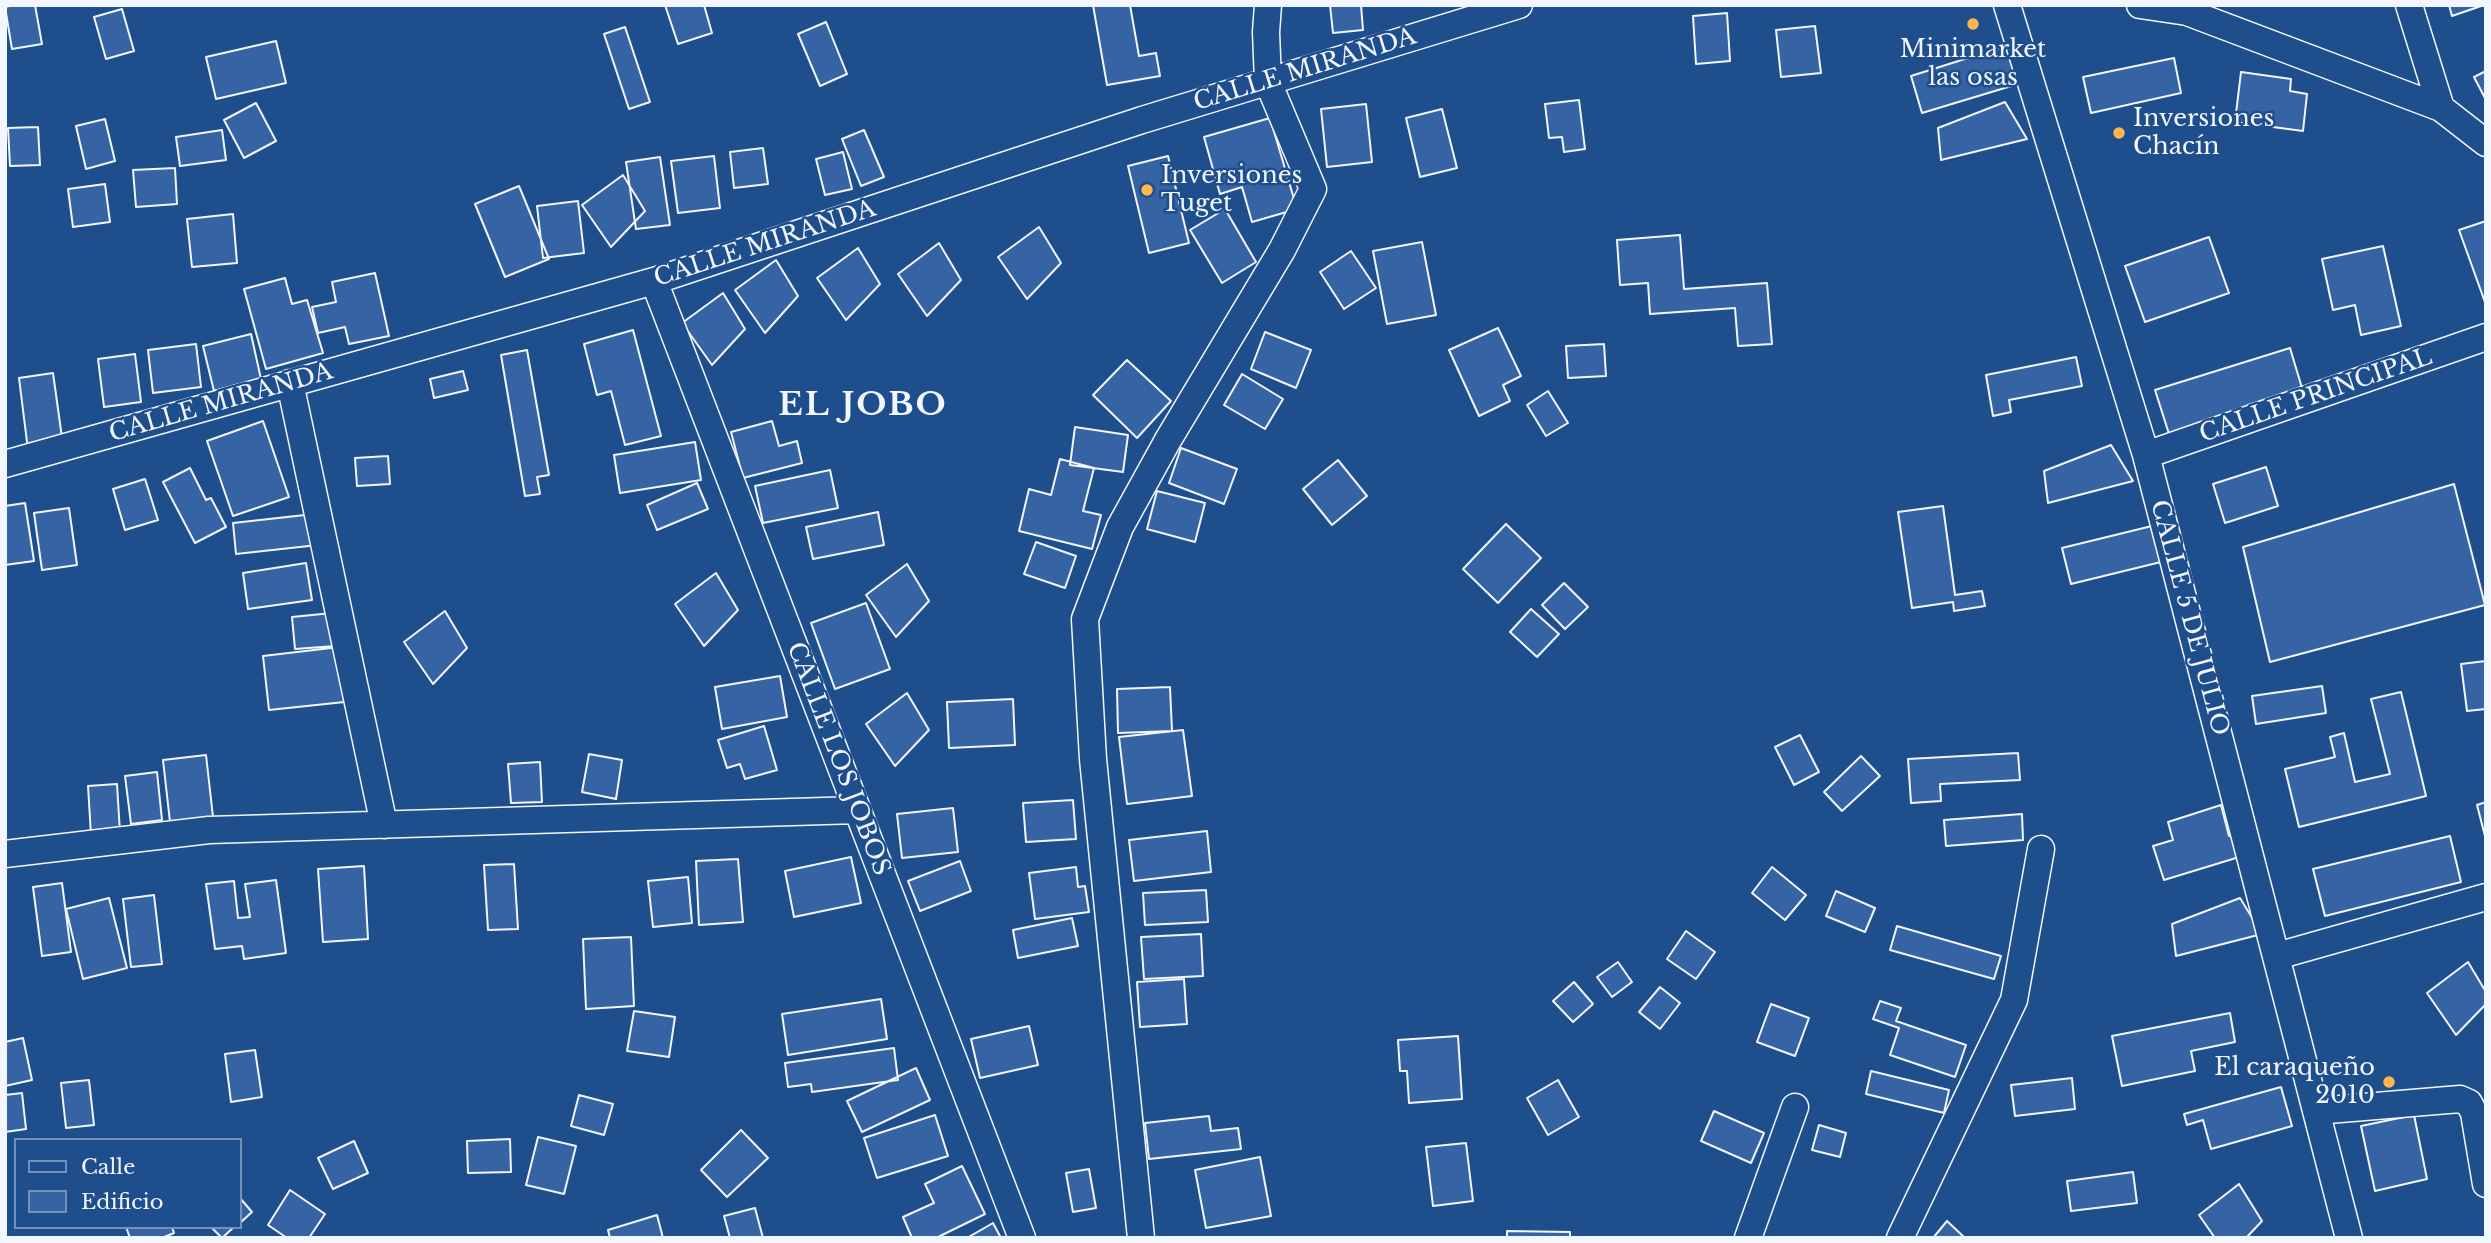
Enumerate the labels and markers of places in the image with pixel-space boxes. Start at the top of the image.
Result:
marker: Minimarket las osas [1965,16,1981,32]
place label: Minimarket las osas [1900,36,2046,92]
place label: Inversiones Chacín [2133,105,2274,161]
marker: Inversiones Chacín [2111,125,2127,141]
place label: Inversiones Tuget [1161,162,1302,218]
marker: Inversiones Tuget [1139,182,1155,198]
place label: El caraqueño 2010 [2214,1054,2375,1110]
marker: El caraqueño 2010 [2381,1074,2397,1090]

